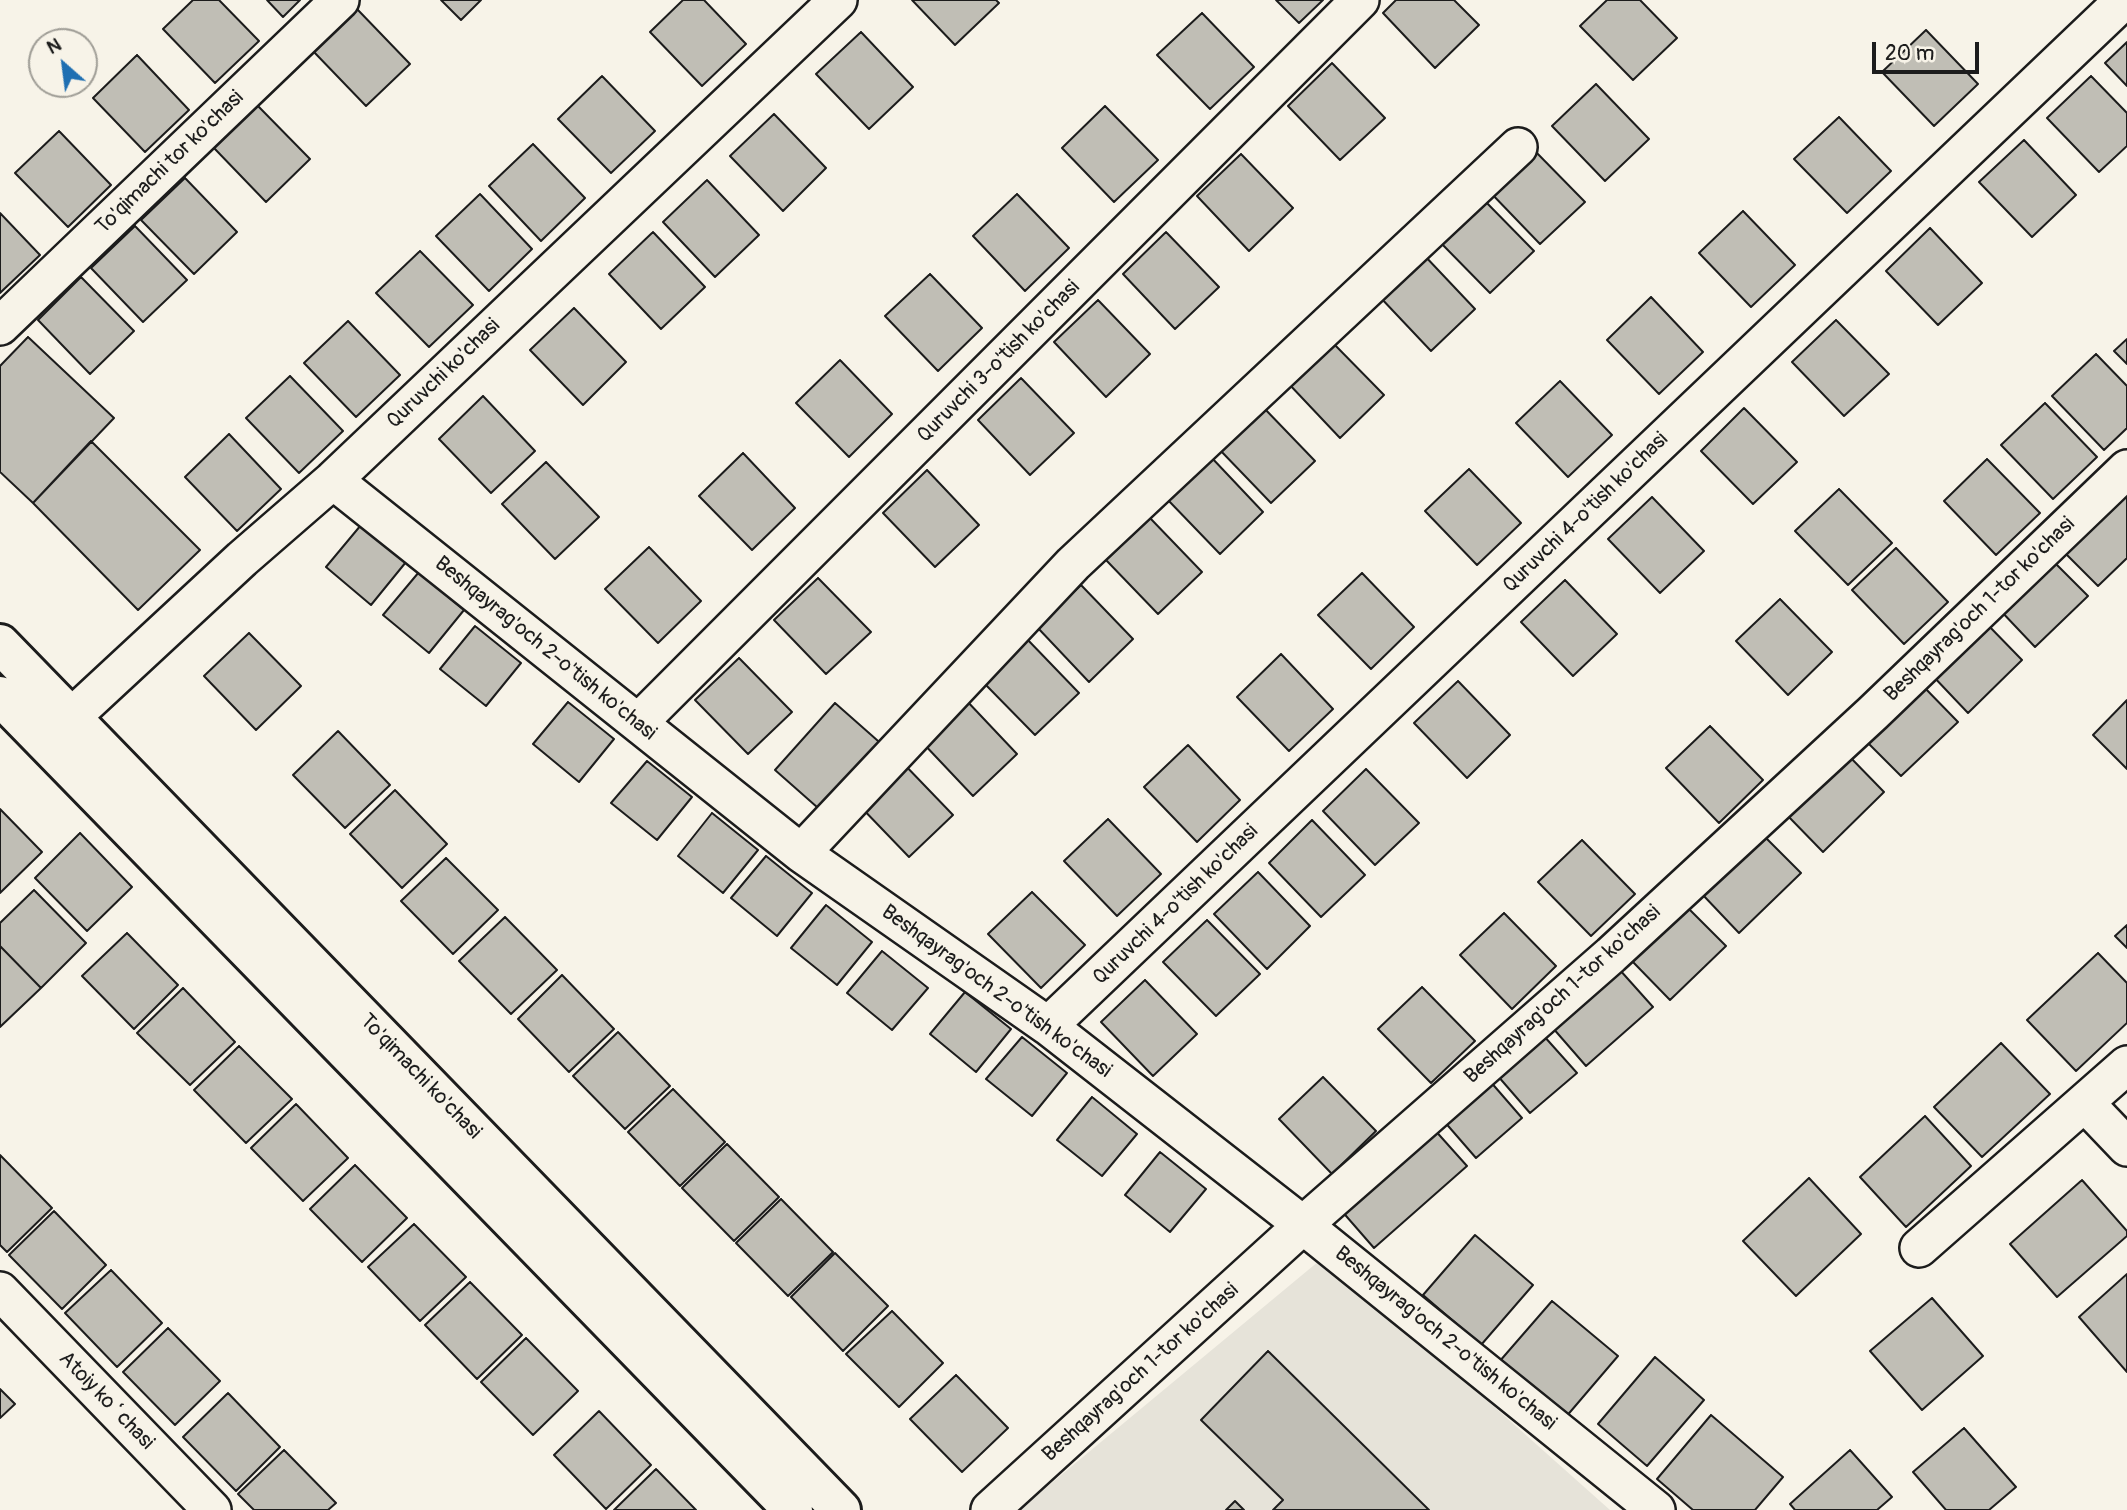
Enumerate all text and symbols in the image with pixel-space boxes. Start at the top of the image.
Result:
north arrow [28,28,98,98]
scale bar [1875,28,1982,72]
text: N [43,33,65,60]
text: 20 m [1885,40,1934,67]
street label: To'qimachi tor ko'chasi [91,86,249,240]
street label: Quruvchi 3-o'tish ko'chasi [912,275,1086,449]
street label: Quruvchi ko'chasi [382,314,506,434]
street label: Quruvchi 4-o'tish ko'chasi [1498,427,1674,599]
street label: Beshqayrag'och 1-tor ko'chasi [1880,512,2080,708]
street label: Beshqayrag'och 2-o'tish ko'chasi [429,552,661,746]
street label: Quruvchi 4-o'tish ko'chasi [1088,819,1264,991]
street label: Beshqayrag'och 2-o'tish ko'chasi [876,900,1116,1084]
street label: Beshqayrag'och 1-tor ko'chasi [1460,900,1666,1090]
street label: To'qimachi ko'chasi [354,1009,486,1145]
street label: Beshqayrag'och 2-o'tish ko'chasi [1329,1242,1561,1436]
street label: Beshqayrag'och 1-tor ko'chasi [1038,1278,1244,1468]
street label: Atoiy koʻchasi [53,1347,159,1455]

